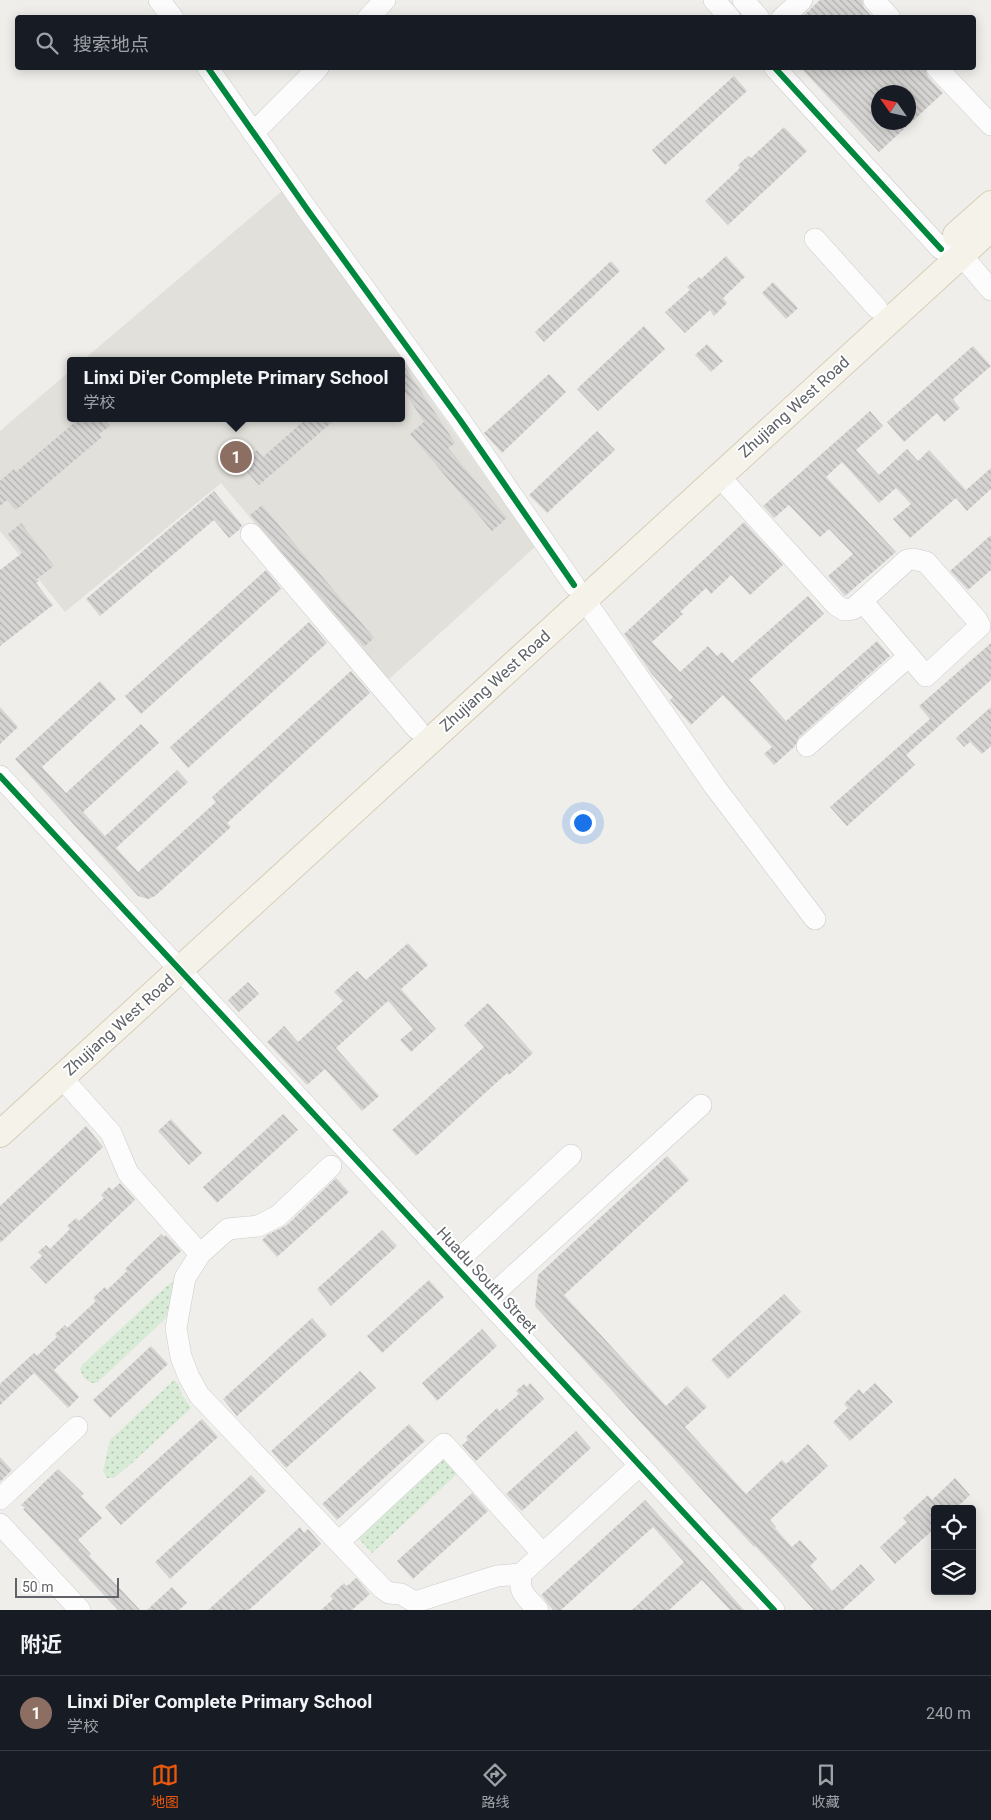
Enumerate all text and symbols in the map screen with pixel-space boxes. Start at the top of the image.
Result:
search box [15,15,976,70]
icon: search [33,29,61,57]
text: 搜索地点 [73,33,149,56]
north arrow [871,85,916,130]
street label: Zhujiang West Road [735,352,853,462]
popup [67,357,405,422]
text: Linxi Di'er Complete Primary School [83,366,389,389]
text: 学校 [83,393,115,412]
pin: 1 [220,438,252,476]
street label: Zhujiang West Road [436,626,554,736]
your location [570,810,596,836]
street label: Zhujiang West Road [60,970,178,1080]
street label: Huadu South Street [433,1223,541,1337]
map controls [931,1505,976,1595]
button: locate [931,1505,976,1550]
button: layers [931,1550,976,1595]
scale bar [15,1575,119,1598]
text: 50 m [22,1579,54,1595]
text: 附近 [20,1633,62,1657]
text: Linxi Di'er Complete Primary School [67,1690,372,1713]
text: 1 [31,1704,41,1723]
text: 240 m [926,1704,971,1723]
text: 学校 [67,1717,99,1736]
tab: 地图 [151,1761,179,1811]
tab: 路线 [481,1761,509,1811]
tab: 收藏 [812,1761,840,1811]

